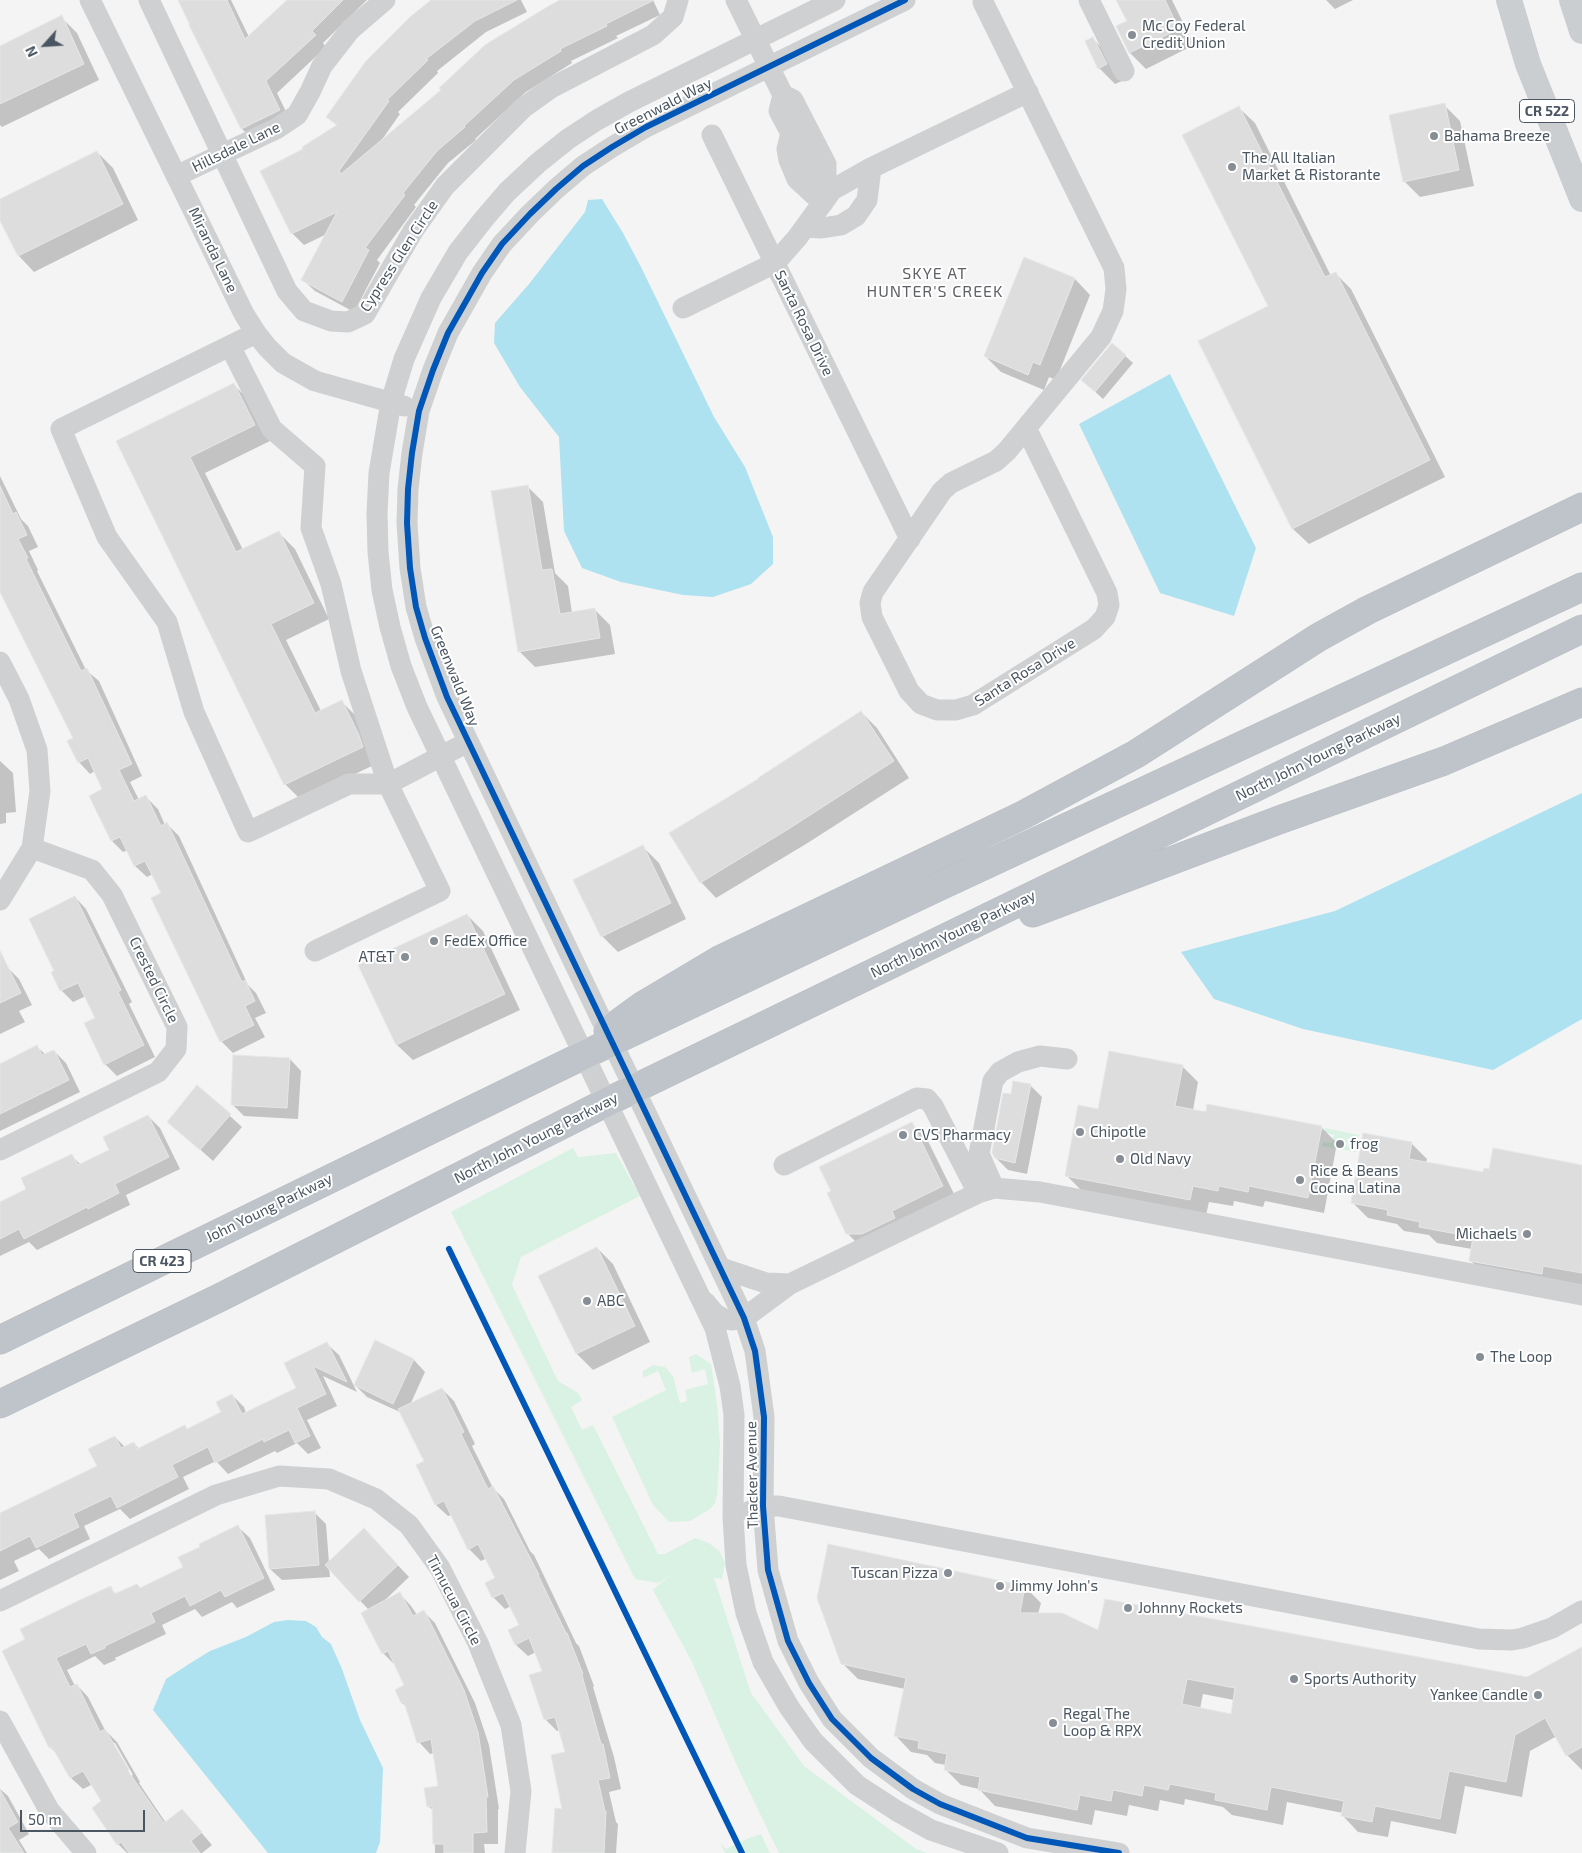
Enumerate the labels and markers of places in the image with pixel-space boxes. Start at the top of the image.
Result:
place label: Mc Coy Federal Credit Union [1142,17,1245,52]
marker: Mc Coy Federal Credit Union [1126,29,1138,41]
place label: Bahama Breeze [1444,127,1550,145]
marker: Bahama Breeze [1428,130,1440,142]
place label: The All Italian Market & Ristorante [1242,149,1380,184]
marker: The All Italian Market & Ristorante [1226,161,1238,173]
place label: FedEx Office [444,932,527,950]
marker: FedEx Office [428,935,440,947]
place label: AT&T [358,948,395,966]
marker: AT&T [399,951,411,963]
place label: Chipotle [1090,1123,1146,1141]
place label: CVS Pharmacy [913,1126,1011,1144]
marker: Chipotle [1074,1126,1086,1138]
marker: CVS Pharmacy [897,1129,909,1141]
place label: frog [1350,1135,1378,1153]
marker: frog [1334,1138,1346,1150]
place label: Old Navy [1130,1150,1191,1168]
marker: Old Navy [1114,1153,1126,1165]
place label: Rice & Beans Cocina Latina [1310,1162,1401,1197]
marker: Rice & Beans Cocina Latina [1294,1174,1306,1186]
place label: Michaels [1456,1225,1517,1243]
marker: Michaels [1521,1228,1533,1240]
place label: ABC [597,1292,624,1310]
marker: ABC [581,1295,593,1307]
place label: The Loop [1490,1348,1552,1366]
marker: The Loop [1474,1351,1486,1363]
place label: Tuscan Pizza [851,1564,938,1582]
marker: Tuscan Pizza [942,1567,954,1579]
place label: Jimmy John's [1010,1577,1098,1595]
marker: Jimmy John's [994,1580,1006,1592]
place label: Johnny Rockets [1138,1599,1243,1617]
marker: Johnny Rockets [1122,1602,1134,1614]
place label: Sports Authority [1304,1670,1417,1688]
marker: Sports Authority [1288,1673,1300,1685]
place label: Yankee Candle [1430,1686,1528,1704]
marker: Yankee Candle [1532,1689,1544,1701]
place label: Regal The Loop & RPX [1063,1705,1142,1740]
marker: Regal The Loop & RPX [1047,1717,1059,1729]

